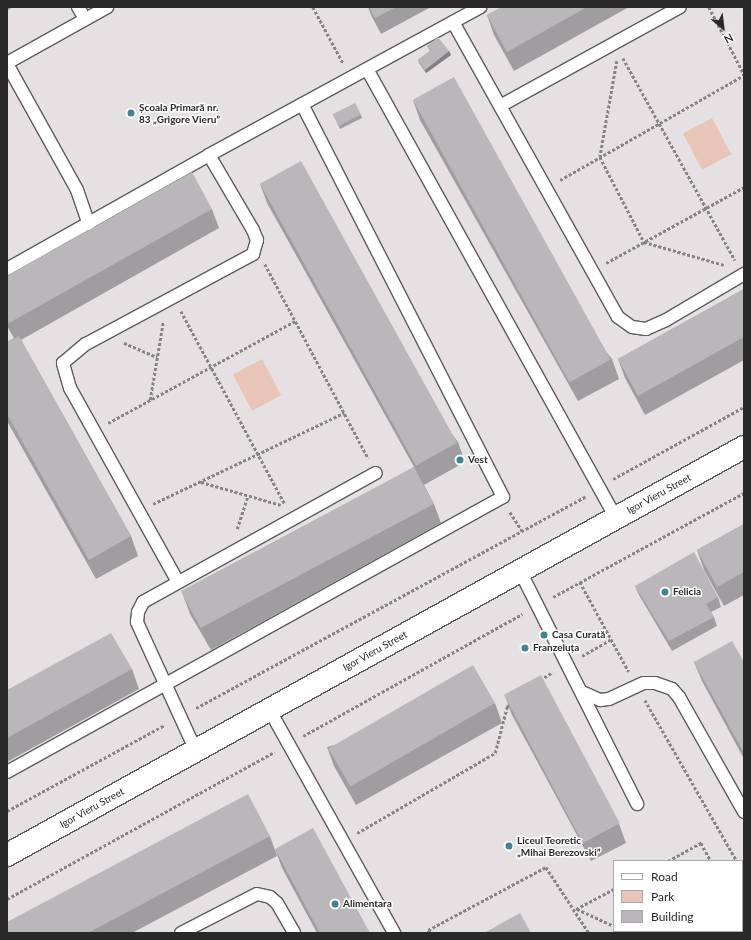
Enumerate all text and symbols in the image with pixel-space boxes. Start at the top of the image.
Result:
north arrow [703,8,743,48]
text: N [722,31,736,47]
place label: Școala Primară nr. 83 „Grigore Vieru” [139,101,221,124]
marker: Școala Primară nr. 83 „Grigore Vieru” [126,108,136,118]
place label: Vest [468,454,488,466]
marker: Vest [455,455,465,465]
street label: Igor Vieru Street [625,471,693,517]
place label: Felicia [673,586,701,598]
marker: Felicia [660,587,670,597]
street label: Igor Vieru Street [341,628,409,674]
place label: Casa Curată [552,629,605,641]
marker: Casa Curată [539,630,549,640]
place label: Franzeluța [533,642,579,654]
marker: Franzeluța [520,643,530,653]
street label: Igor Vieru Street [58,785,126,831]
place label: Liceul Teoretic „Mihai Berezovski” [517,834,601,858]
marker: Liceul Teoretic „Mihai Berezovski” [504,841,514,851]
legend [613,860,743,932]
text: Road [651,869,678,884]
text: Park [651,889,674,904]
place label: Alimentara [343,898,392,910]
marker: Alimentara [330,899,340,909]
text: Building [651,909,694,924]

